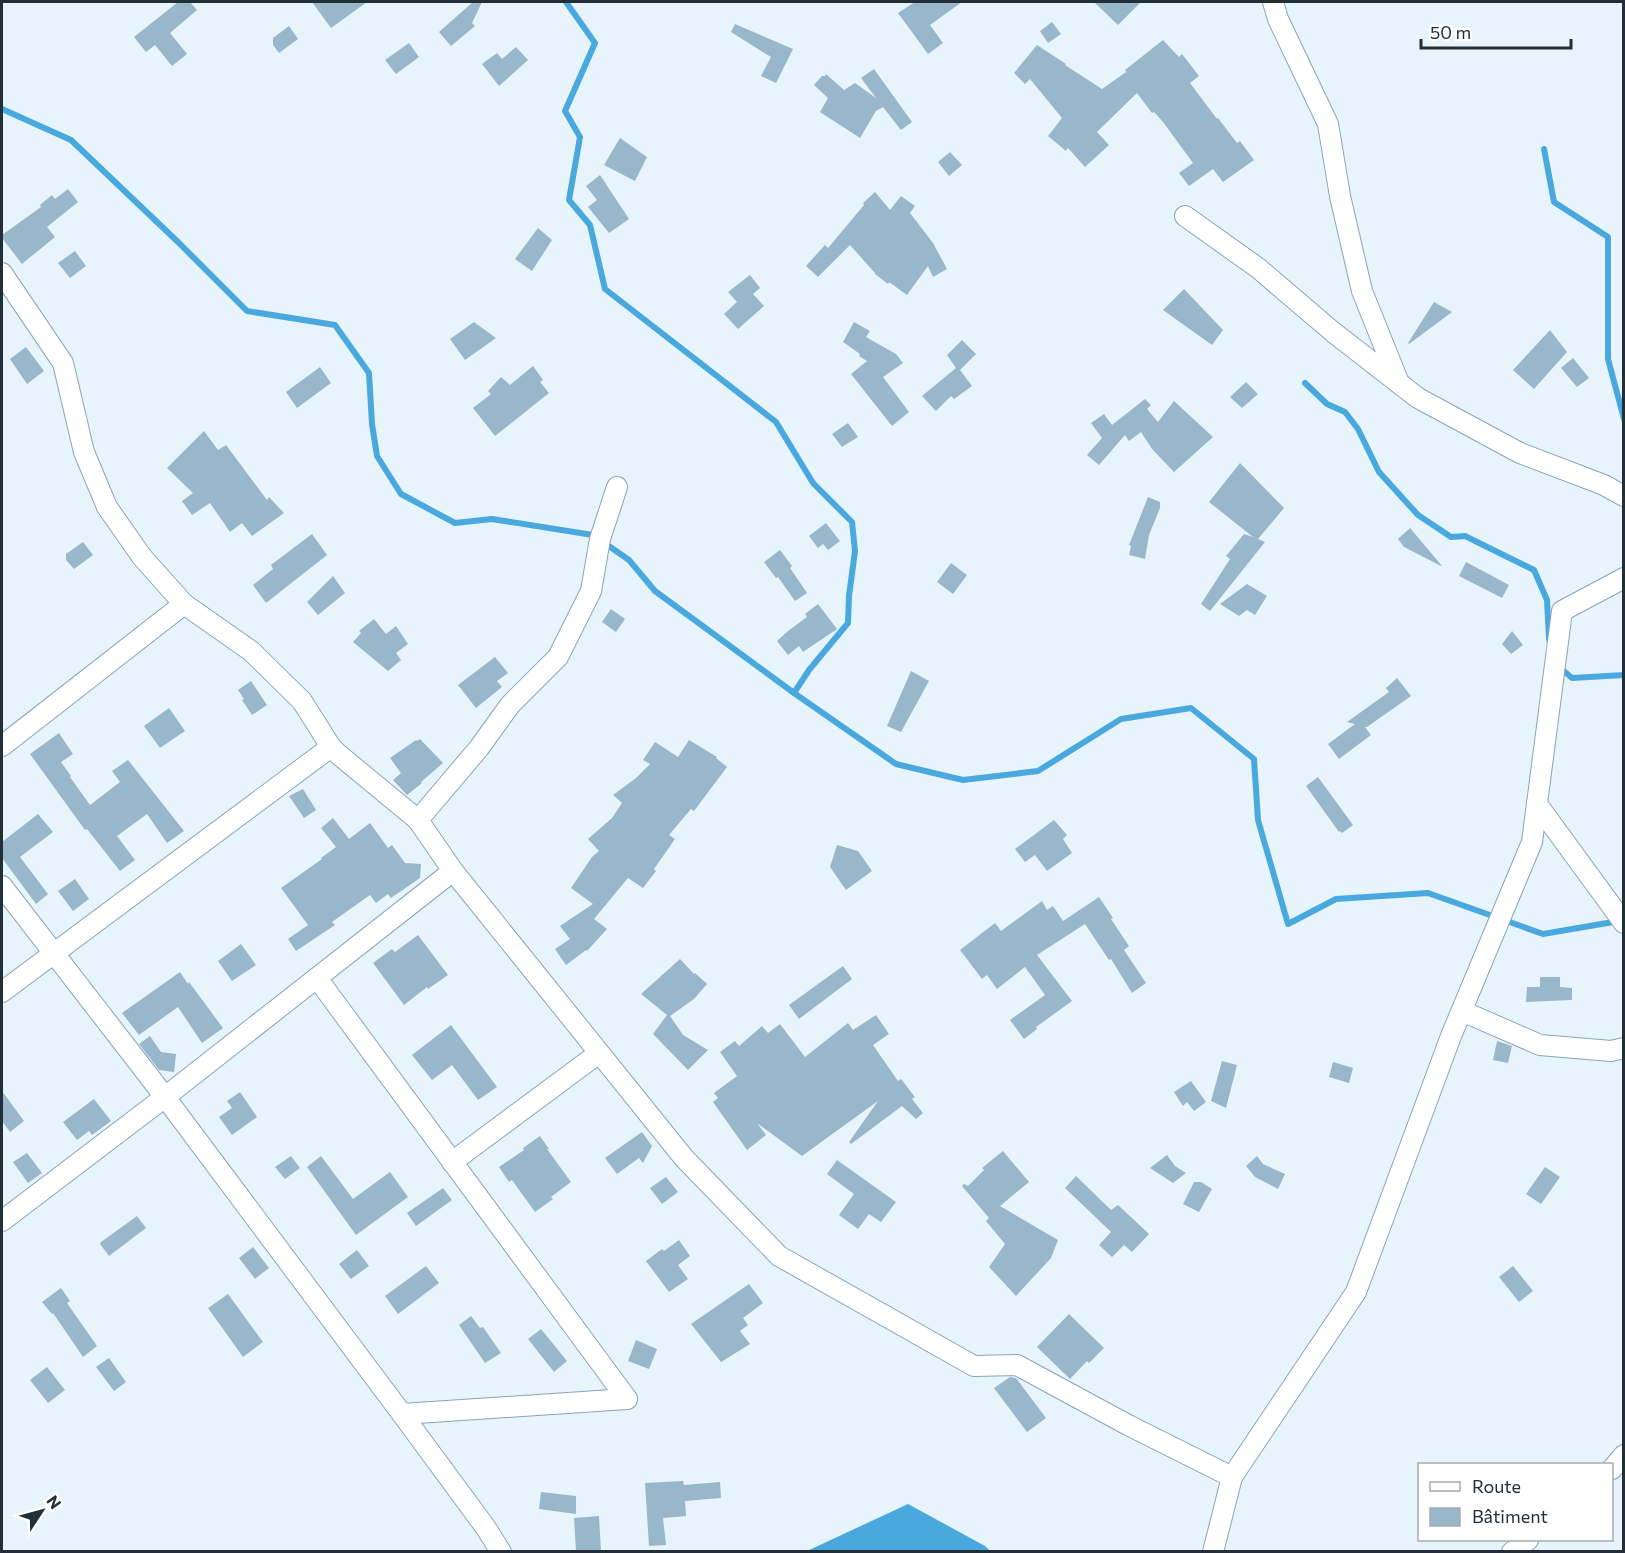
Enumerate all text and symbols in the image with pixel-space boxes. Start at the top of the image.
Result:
scale bar [1421,12,1571,50]
text: 50 m [1430,21,1471,43]
legend [1418,1463,1613,1541]
text: Route [1472,1475,1521,1497]
north arrow [12,1481,72,1541]
text: N [43,1491,66,1512]
text: Bâtiment [1472,1505,1548,1527]

